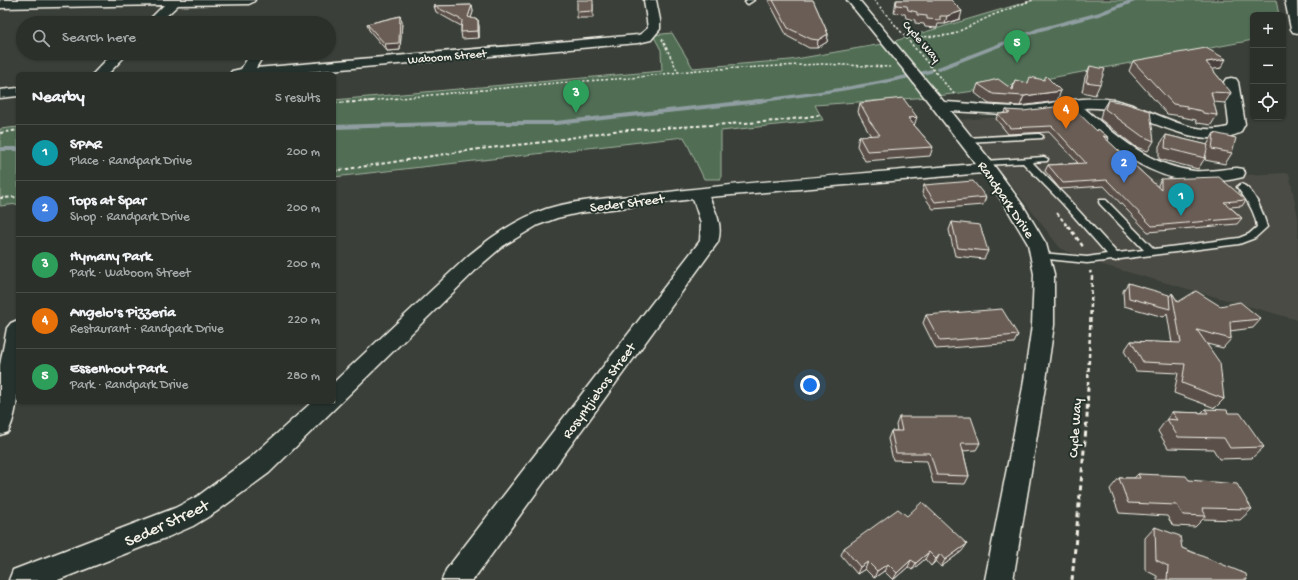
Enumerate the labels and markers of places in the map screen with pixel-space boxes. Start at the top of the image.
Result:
pin: 5 [1004,30,1030,63]
pin: 3 [563,80,589,113]
pin: 4 [1053,96,1079,129]
pin: 2 [1111,150,1137,183]
pin: 1 [1168,183,1194,216]

